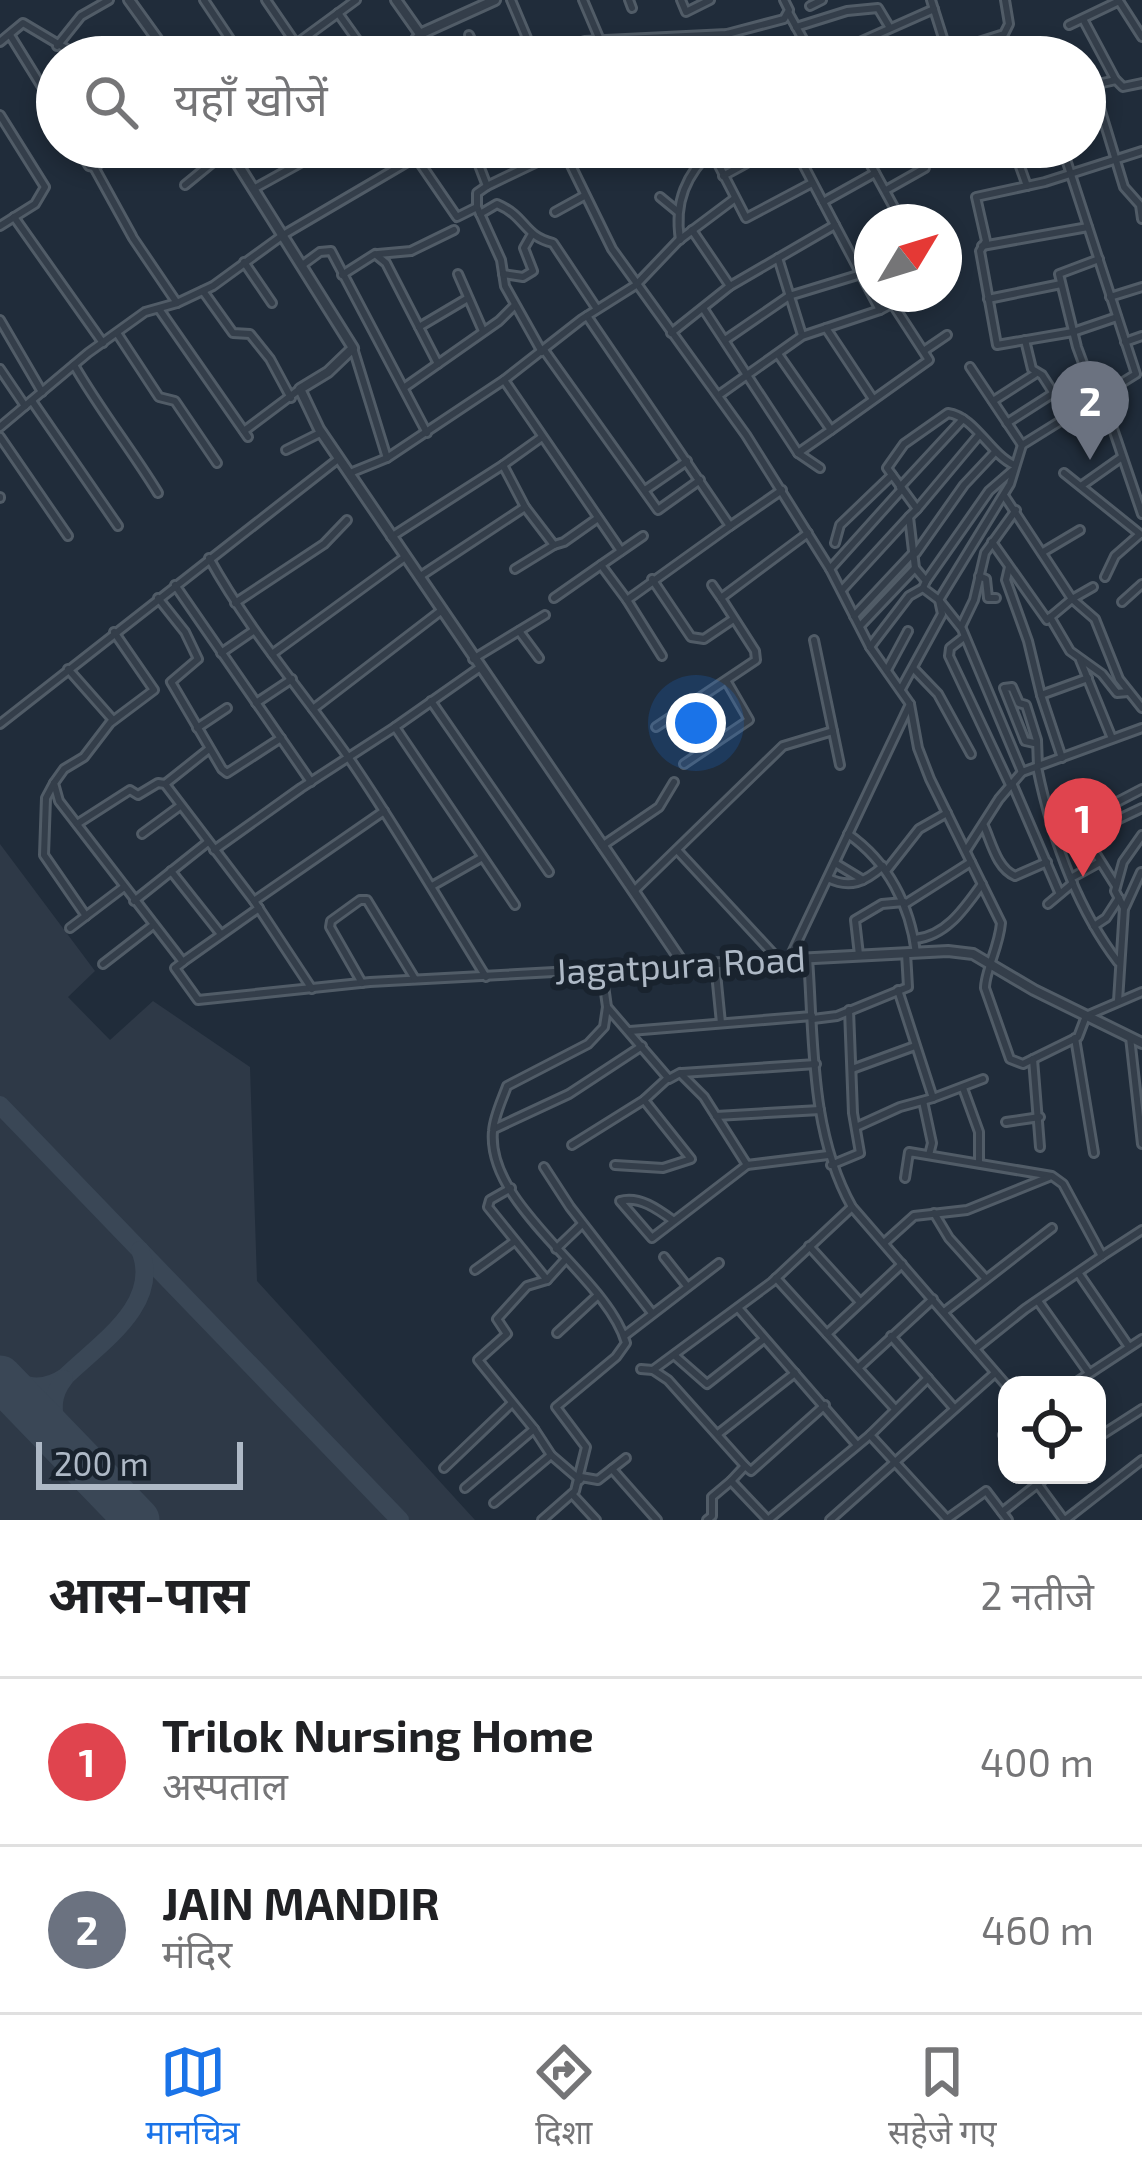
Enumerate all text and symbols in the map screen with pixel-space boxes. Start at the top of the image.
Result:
search box [36,36,1106,168]
icon: search [78,69,144,135]
text: यहाँ खोजें [174,71,328,125]
north arrow [854,204,962,312]
pin: 2 [1051,361,1129,460]
your location [666,693,726,753]
pin: 1 [1044,778,1122,877]
street label: Jagatpura Road [553,935,807,992]
map controls [998,1376,1106,1484]
button: locate [998,1376,1106,1484]
scale bar [36,1436,243,1489]
text: 200 m [54,1443,149,1483]
text: आस-पास [48,1562,249,1623]
text: 2 नतीजे [980,1571,1094,1618]
text: Trilok Nursing Home [162,1707,594,1761]
text: 1 [79,1738,95,1785]
text: 400 m [980,1738,1094,1785]
text: अस्पताल [162,1761,288,1808]
text: JAIN MANDIR [162,1875,440,1929]
text: 2 [76,1906,98,1953]
text: 460 m [981,1906,1094,1953]
text: मंदिर [162,1929,232,1976]
tab: मानचित्र [146,2039,240,2157]
tab: दिशा [531,2039,597,2157]
tab: सहेजे गए [888,2039,996,2157]

